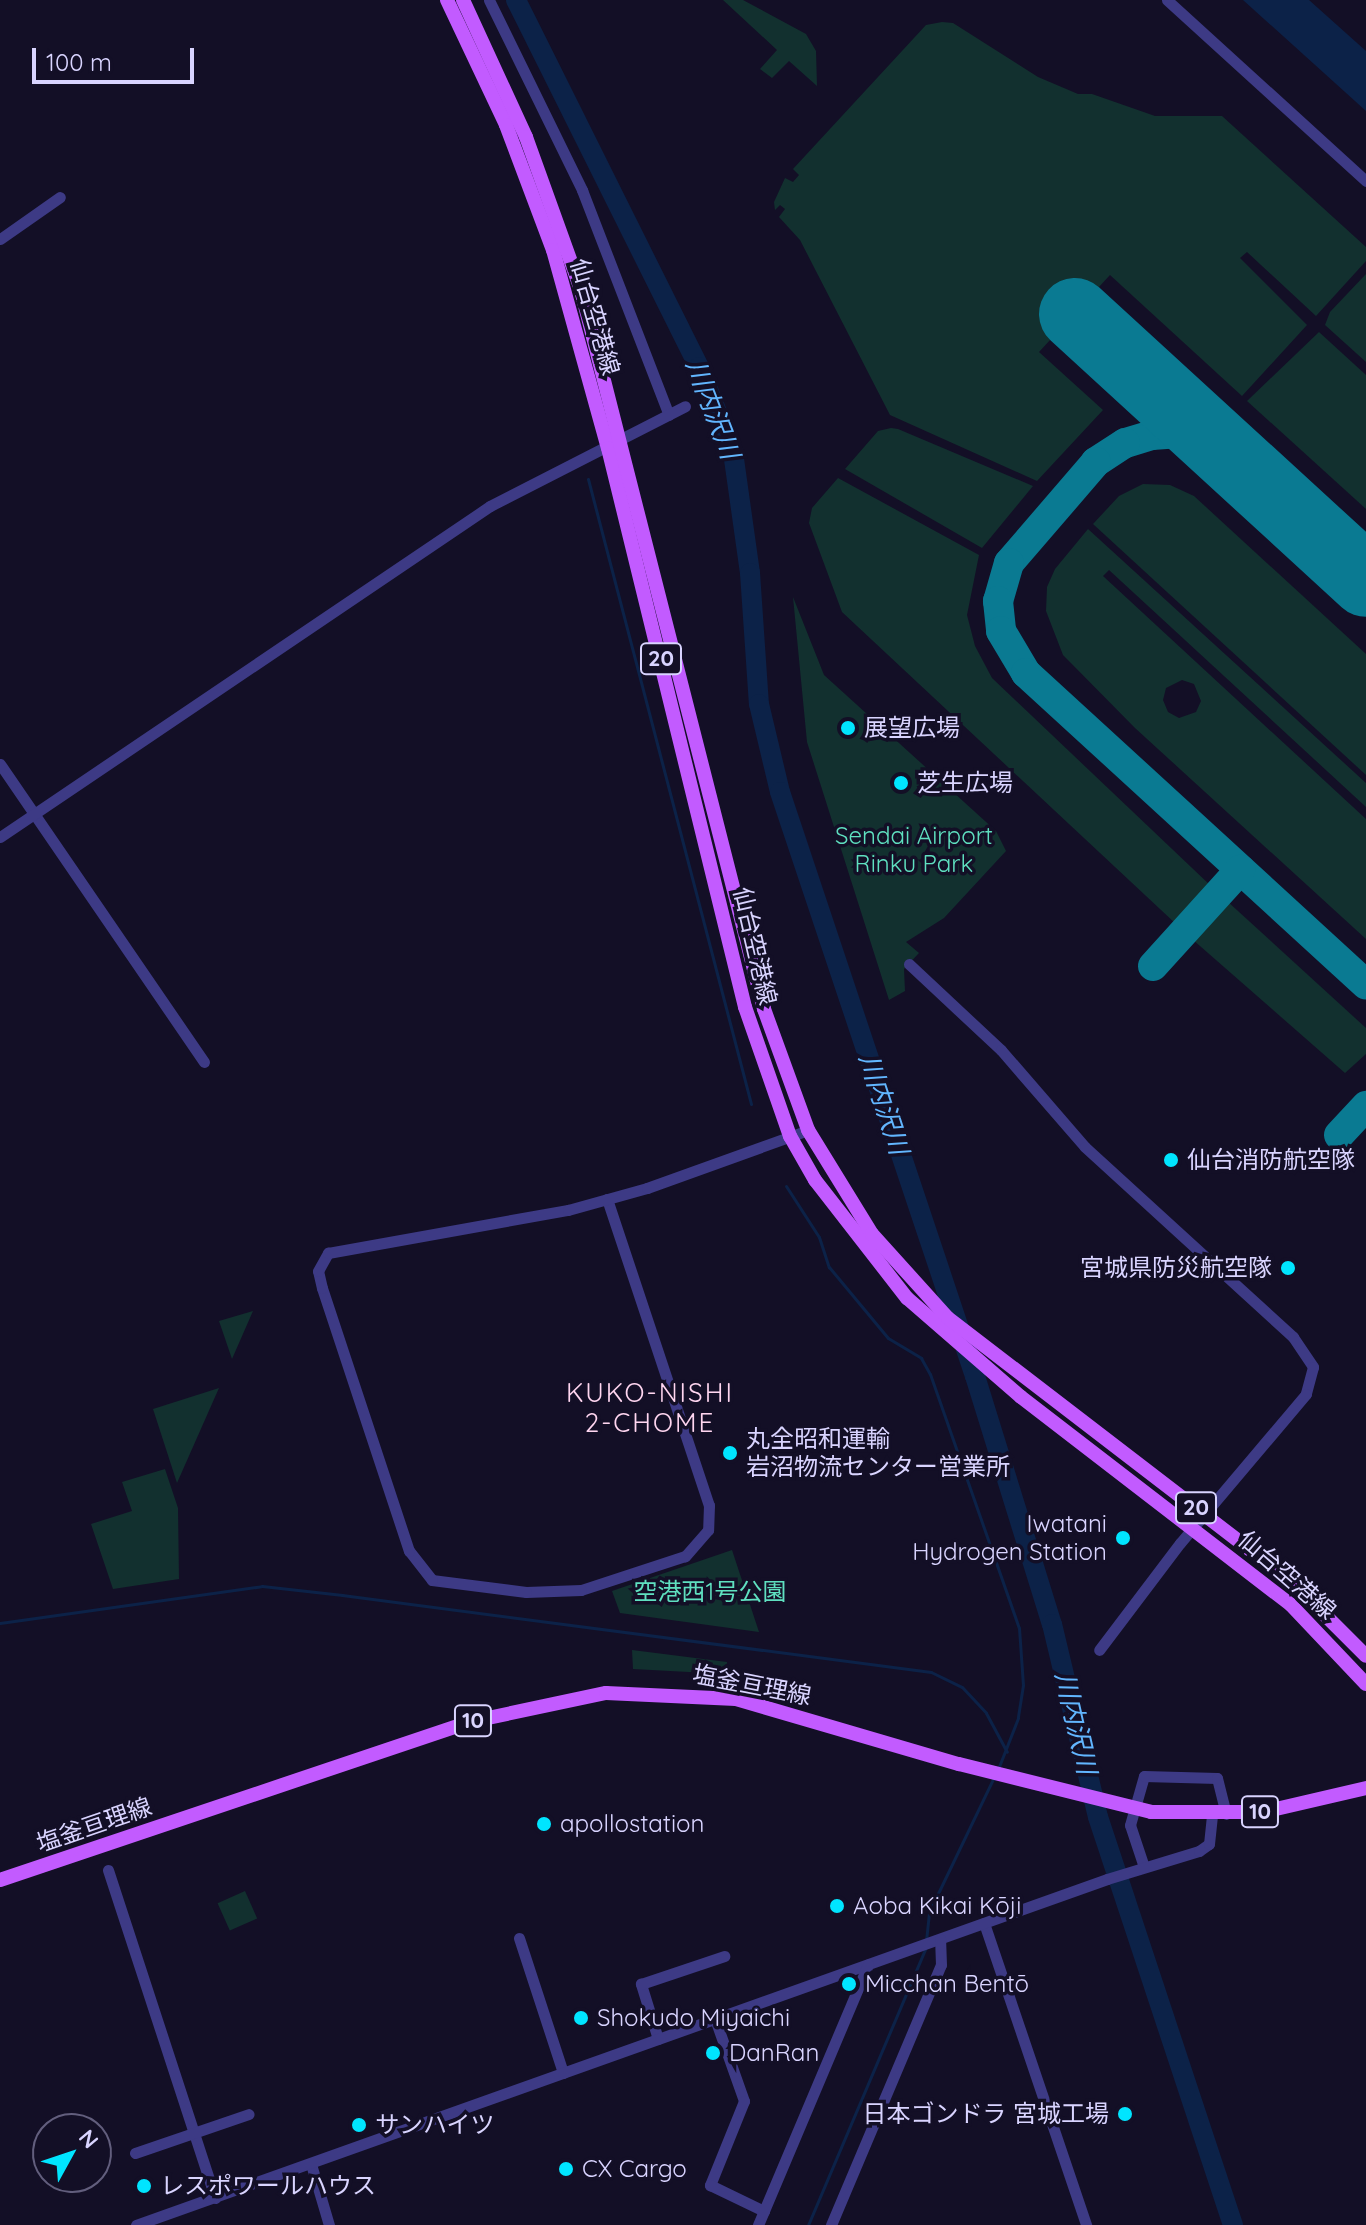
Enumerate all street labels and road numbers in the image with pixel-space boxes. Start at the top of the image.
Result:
street label: 仙台空港線 [565,255,625,379]
road number: 20 [639,641,683,677]
street label: 仙台空港線 [727,884,783,1008]
road number: 20 [1174,1490,1218,1526]
street label: 仙台空港線 [1232,1525,1342,1625]
street label: 塩釜亘理線 [690,1659,814,1711]
road number: 10 [453,1703,493,1739]
street label: 塩釜亘理線 [33,1792,155,1858]
road number: 10 [1240,1794,1280,1830]

